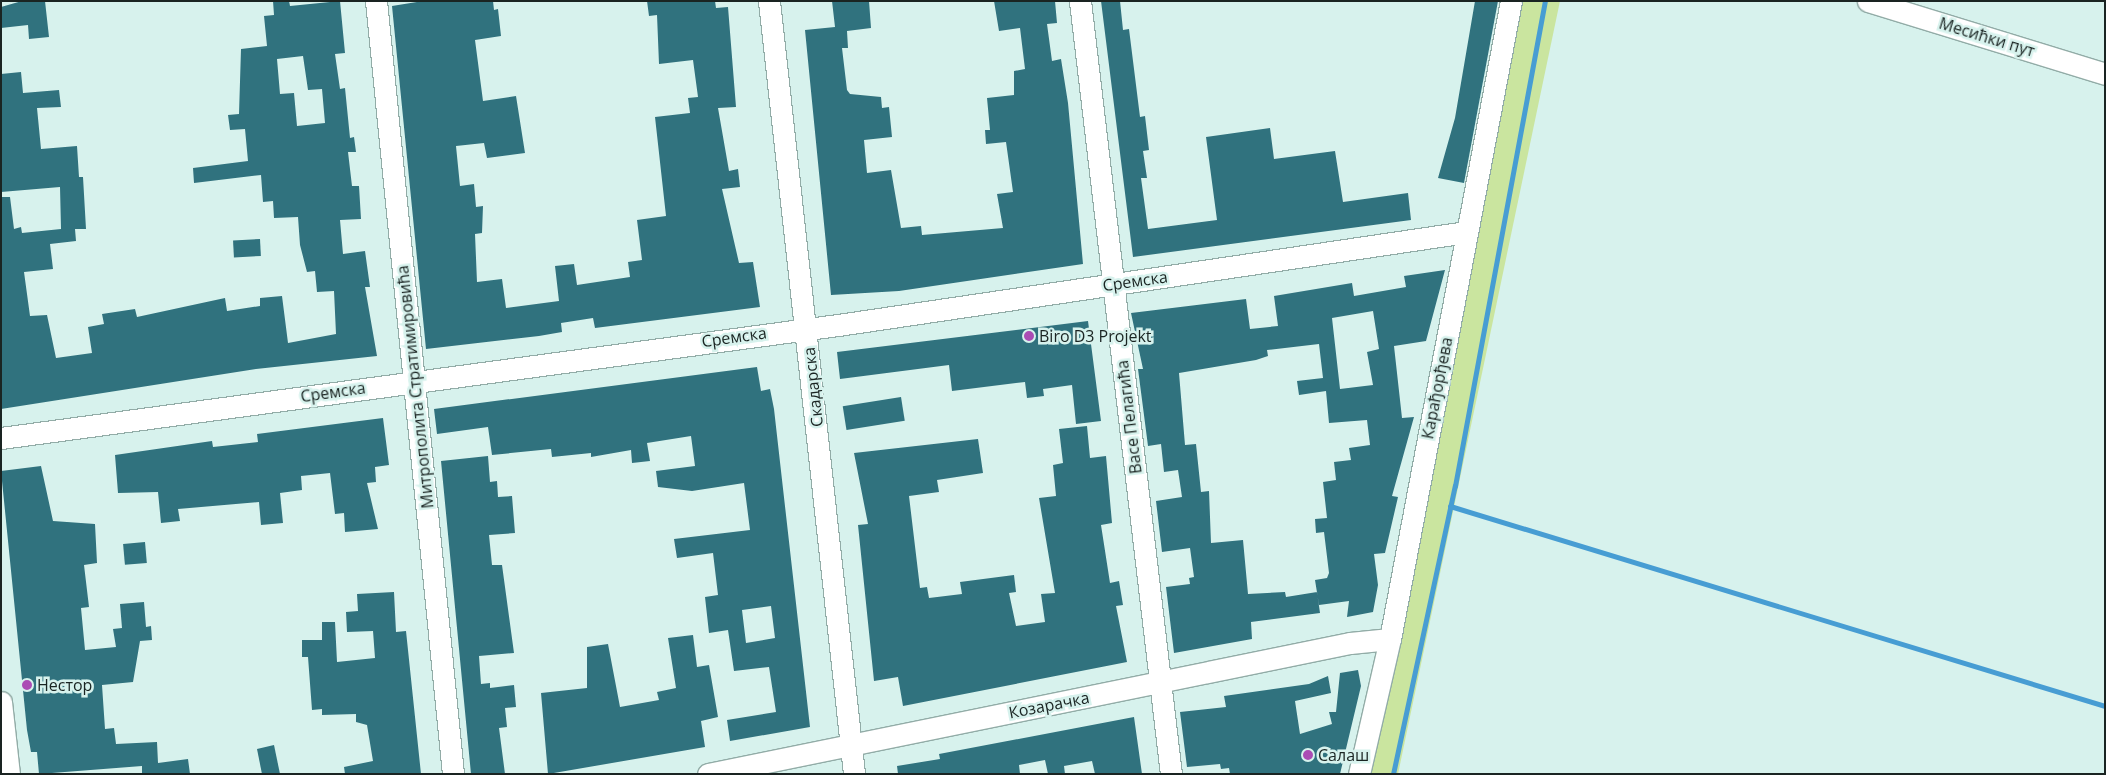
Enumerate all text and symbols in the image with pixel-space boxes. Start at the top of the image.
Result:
street label: Месићки пут [1937,13,2037,61]
street label: Митрополита Стратимировића [393,264,437,510]
street label: Сремска [1101,267,1169,295]
street label: Сремска [700,323,768,351]
place label: Biro D3 Projekt [1039,326,1152,346]
marker: Biro D3 Projekt [1023,330,1035,342]
street label: Карађорђева [1418,335,1456,441]
street label: Скадарска [799,346,827,428]
street label: Васе Пелагића [1112,359,1146,475]
street label: Сремска [299,378,367,406]
place label: Нестор [37,675,92,695]
marker: Нестор [21,679,33,691]
street label: Козарачка [1007,688,1091,722]
place label: Салаш [1318,745,1369,765]
marker: Салаш [1302,749,1314,761]

